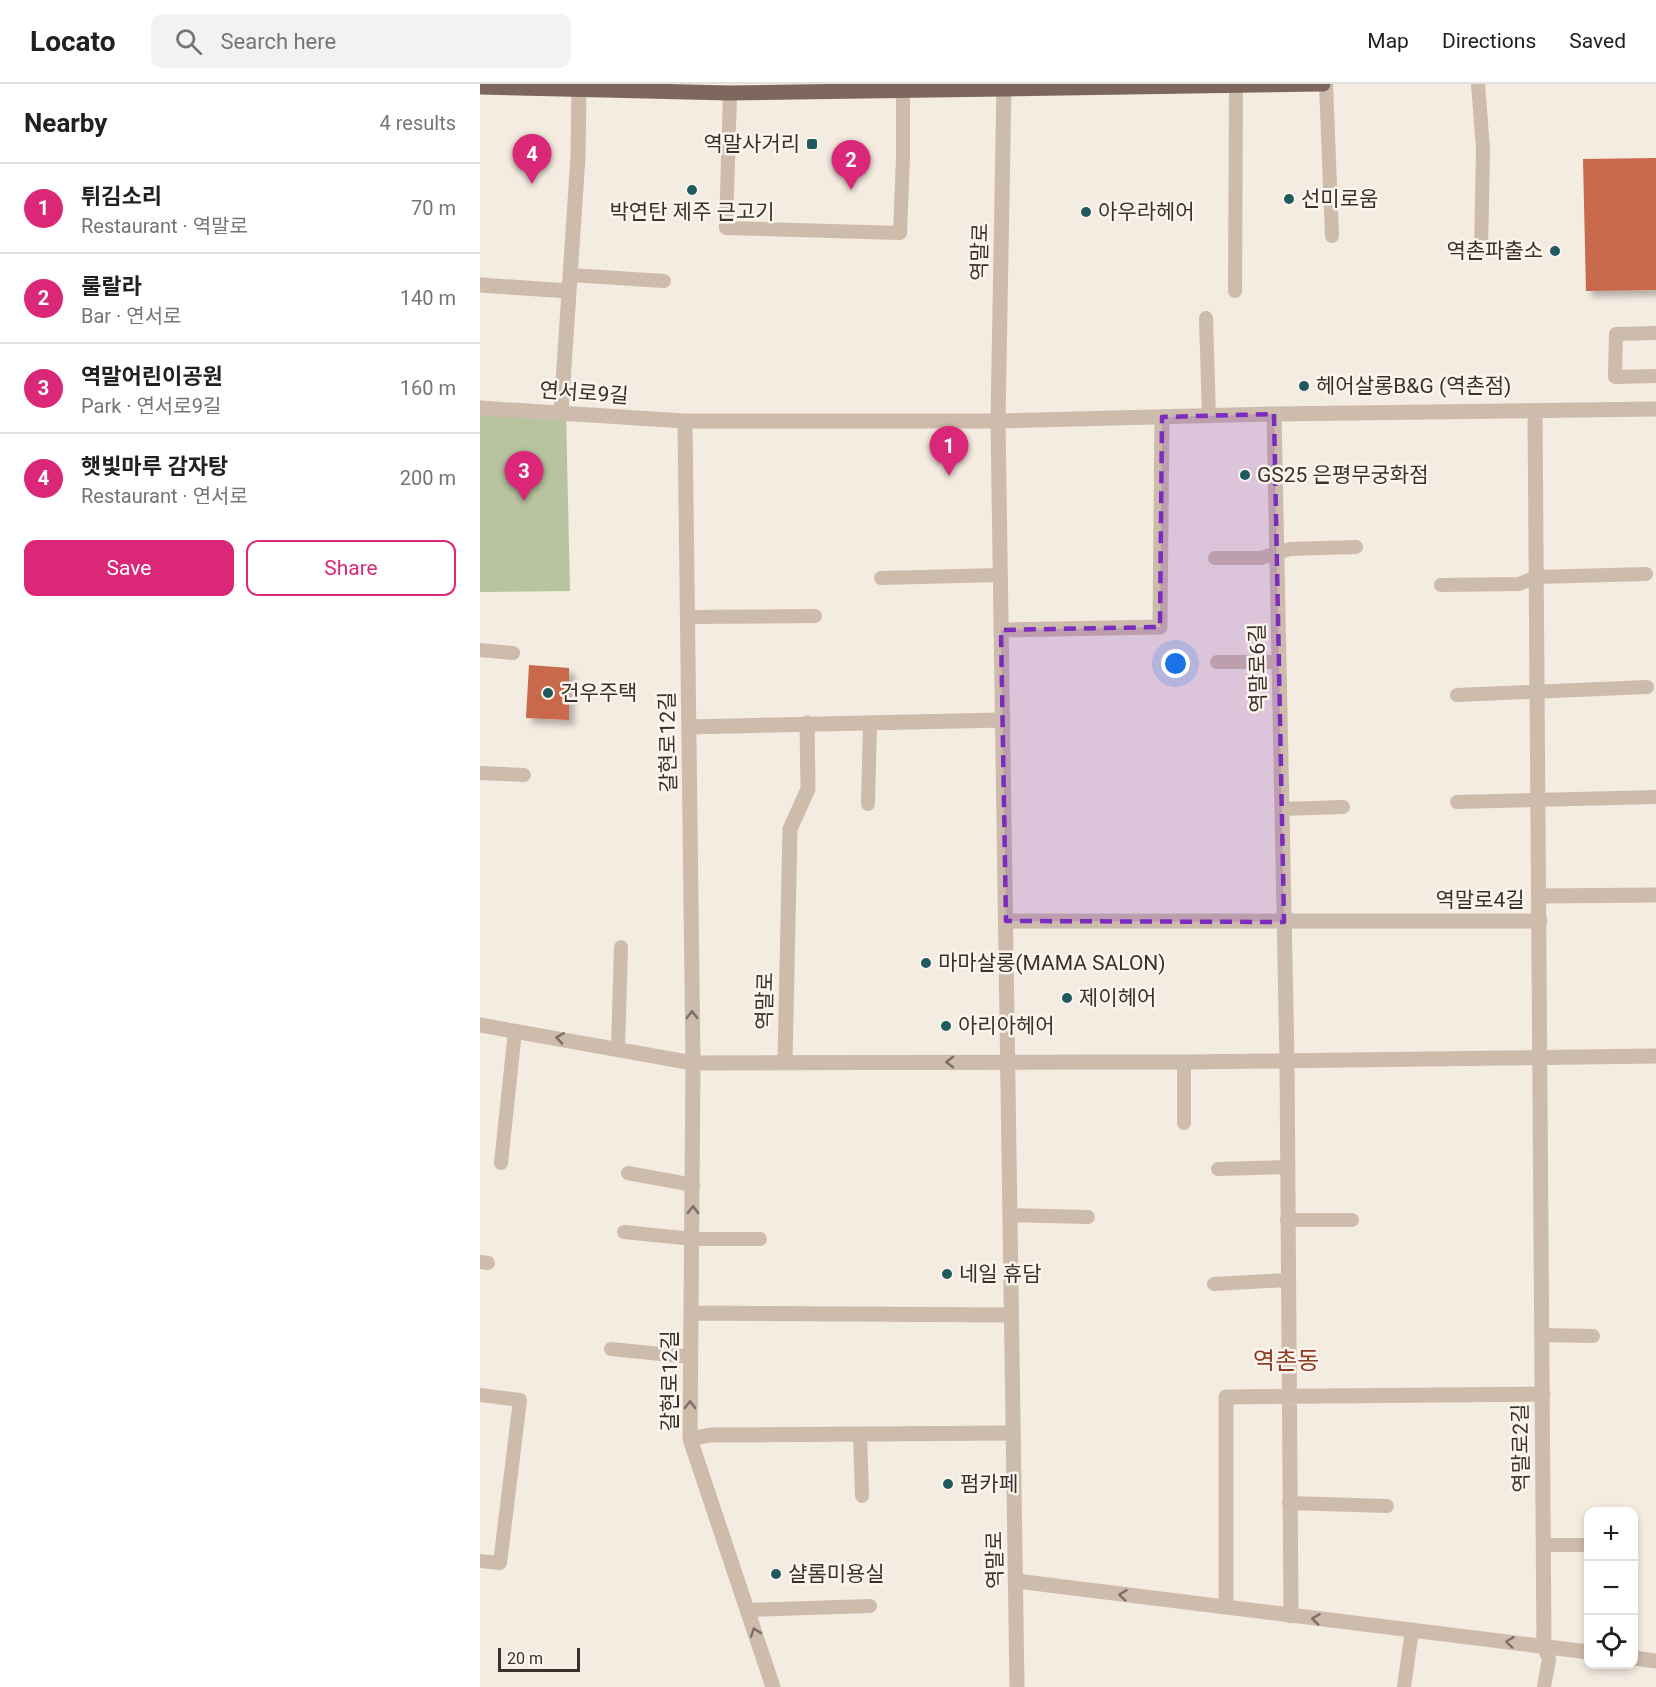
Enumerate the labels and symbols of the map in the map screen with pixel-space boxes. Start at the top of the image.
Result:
place label: 역말사거리 [703,132,800,156]
pin: 4 [512,135,552,184]
marker: 역말사거리 [805,137,819,151]
pin: 2 [832,141,871,190]
marker: 박연탄 제주 근고기 [685,183,699,197]
place label: 선미로움 [1301,187,1378,211]
marker: 선미로움 [1282,192,1296,206]
place label: 박연탄 제주 근고기 [610,200,774,224]
place label: 아우라헤어 [1098,200,1195,224]
marker: 아우라헤어 [1079,205,1093,219]
street label: 역말로 [967,223,993,281]
place label: 역촌파출소 [1446,239,1543,263]
marker: 역촌파출소 [1548,244,1562,258]
place label: 헤어살롱B&G (역촌점) [1316,374,1511,398]
street label: 연서로9길 [539,378,629,408]
marker: 헤어살롱B&G (역촌점) [1297,379,1311,393]
pin: 1 [930,426,968,476]
pin: 3 [504,452,543,501]
place label: GS25 은평무궁화점 [1257,463,1429,487]
marker: GS25 은평무궁화점 [1238,468,1252,482]
street label: 역말로6길 [1245,623,1271,713]
your location [1161,649,1190,678]
place label: 건우주택 [560,681,637,705]
marker: 건우주택 [541,686,555,700]
street label: 갈현로12길 [655,691,681,793]
street label: 역말로4길 [1435,888,1525,912]
place label: 마마살롱(MAMA SALON) [938,951,1166,975]
marker: 마마살롱(MAMA SALON) [919,956,933,970]
street label: 역말로 [752,972,778,1030]
place label: 제이헤어 [1079,986,1156,1010]
marker: 제이헤어 [1060,991,1074,1005]
one-way arrow [686,1011,698,1020]
place label: 아리아헤어 [958,1014,1055,1038]
marker: 아리아헤어 [939,1019,953,1033]
one-way arrow [555,1032,565,1045]
one-way arrow [945,1056,954,1068]
one-way arrow [687,1206,699,1215]
place label: 네일 휴담 [959,1262,1042,1286]
marker: 네일 휴담 [940,1267,954,1281]
street label: 갈현로12길 [658,1331,682,1431]
district label: 역촌동 [1253,1347,1319,1375]
one-way arrow [684,1401,696,1410]
street label: 역말로2길 [1508,1403,1534,1493]
place label: 펌카페 [960,1472,1018,1496]
marker: 펌카페 [941,1477,955,1491]
street label: 역말로 [982,1531,1008,1589]
place label: 샬롬미용실 [788,1562,885,1586]
marker: 샬롬미용실 [769,1567,783,1581]
one-way arrow [1118,1589,1127,1602]
one-way arrow [1311,1613,1321,1625]
one-way arrow [749,1627,762,1638]
one-way arrow [1505,1637,1514,1649]
scale bar [498,1645,580,1672]

